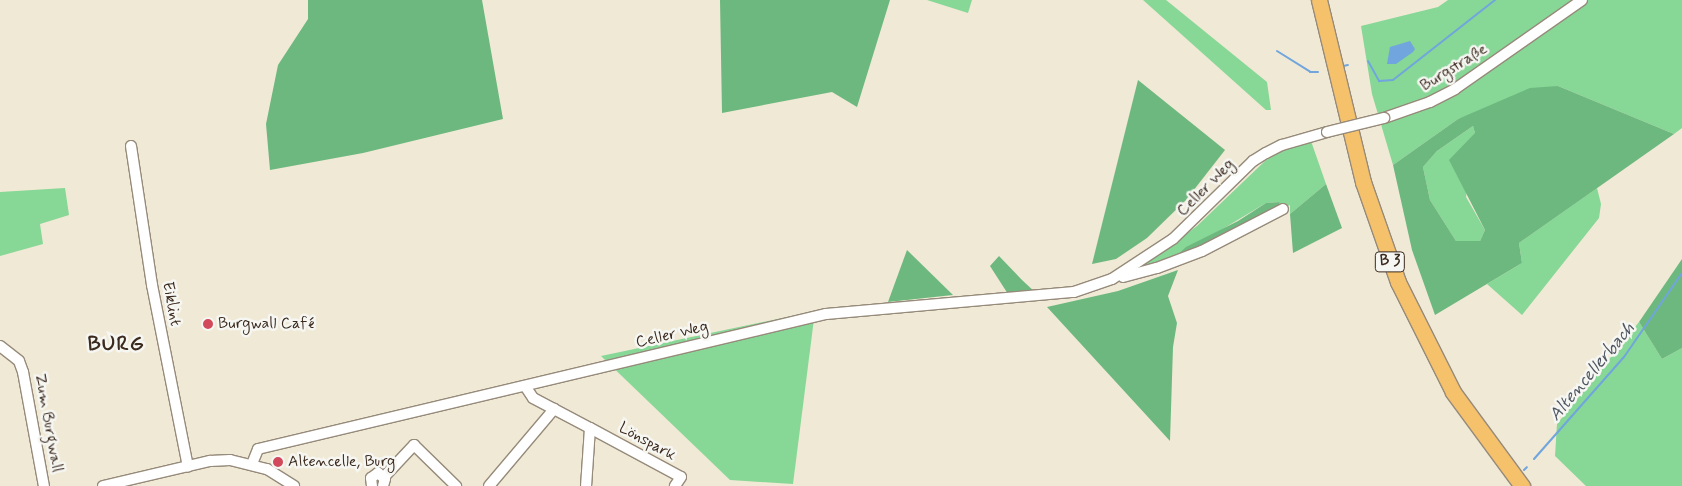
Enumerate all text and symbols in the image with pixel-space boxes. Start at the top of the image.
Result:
street label: Burgstraße [1417,40,1491,96]
street label: Celler Weg [1173,155,1239,221]
road number: B 3 [1374,250,1406,274]
street label: Eiklint [157,280,185,328]
place label: Burgwall Café [218,314,314,334]
street label: Celler Weg [634,317,710,353]
marker: Burgwall Café [202,318,214,330]
water label: Altencellerbach [1545,318,1639,426]
district label: BURG [87,331,145,357]
street label: Zum Burgwall [30,373,66,473]
street label: Lönspark [615,418,679,466]
place label: Altencelle, Burg [288,452,397,472]
marker: Altencelle, Burg [272,456,284,468]

